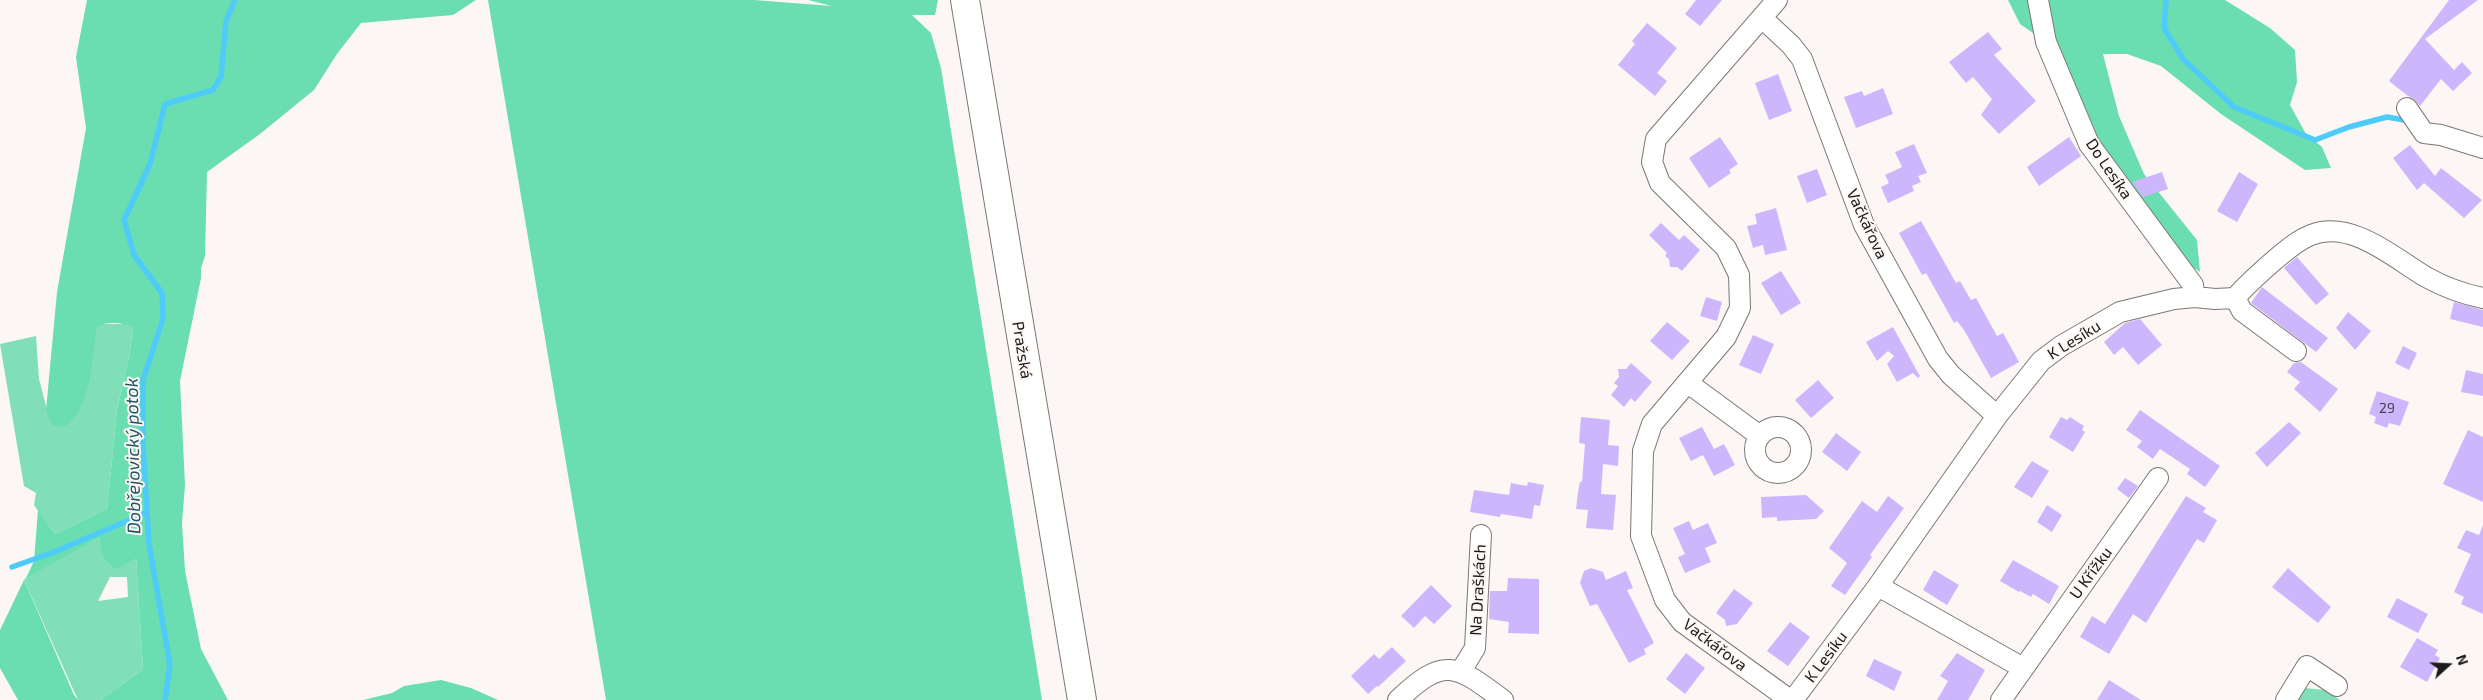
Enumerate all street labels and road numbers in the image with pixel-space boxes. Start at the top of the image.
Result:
street label: Do Lesíka [2082,135,2136,203]
street label: Vačkářova [1842,186,1892,262]
street label: K Lesíku [2044,316,2104,364]
street label: Pražská [1008,320,1036,380]
street label: U Křížku [2066,543,2116,603]
street label: Na Draškách [1466,544,1490,636]
street label: Vačkářova [1679,615,1751,675]
street label: K Lesíku [1801,628,1851,686]

